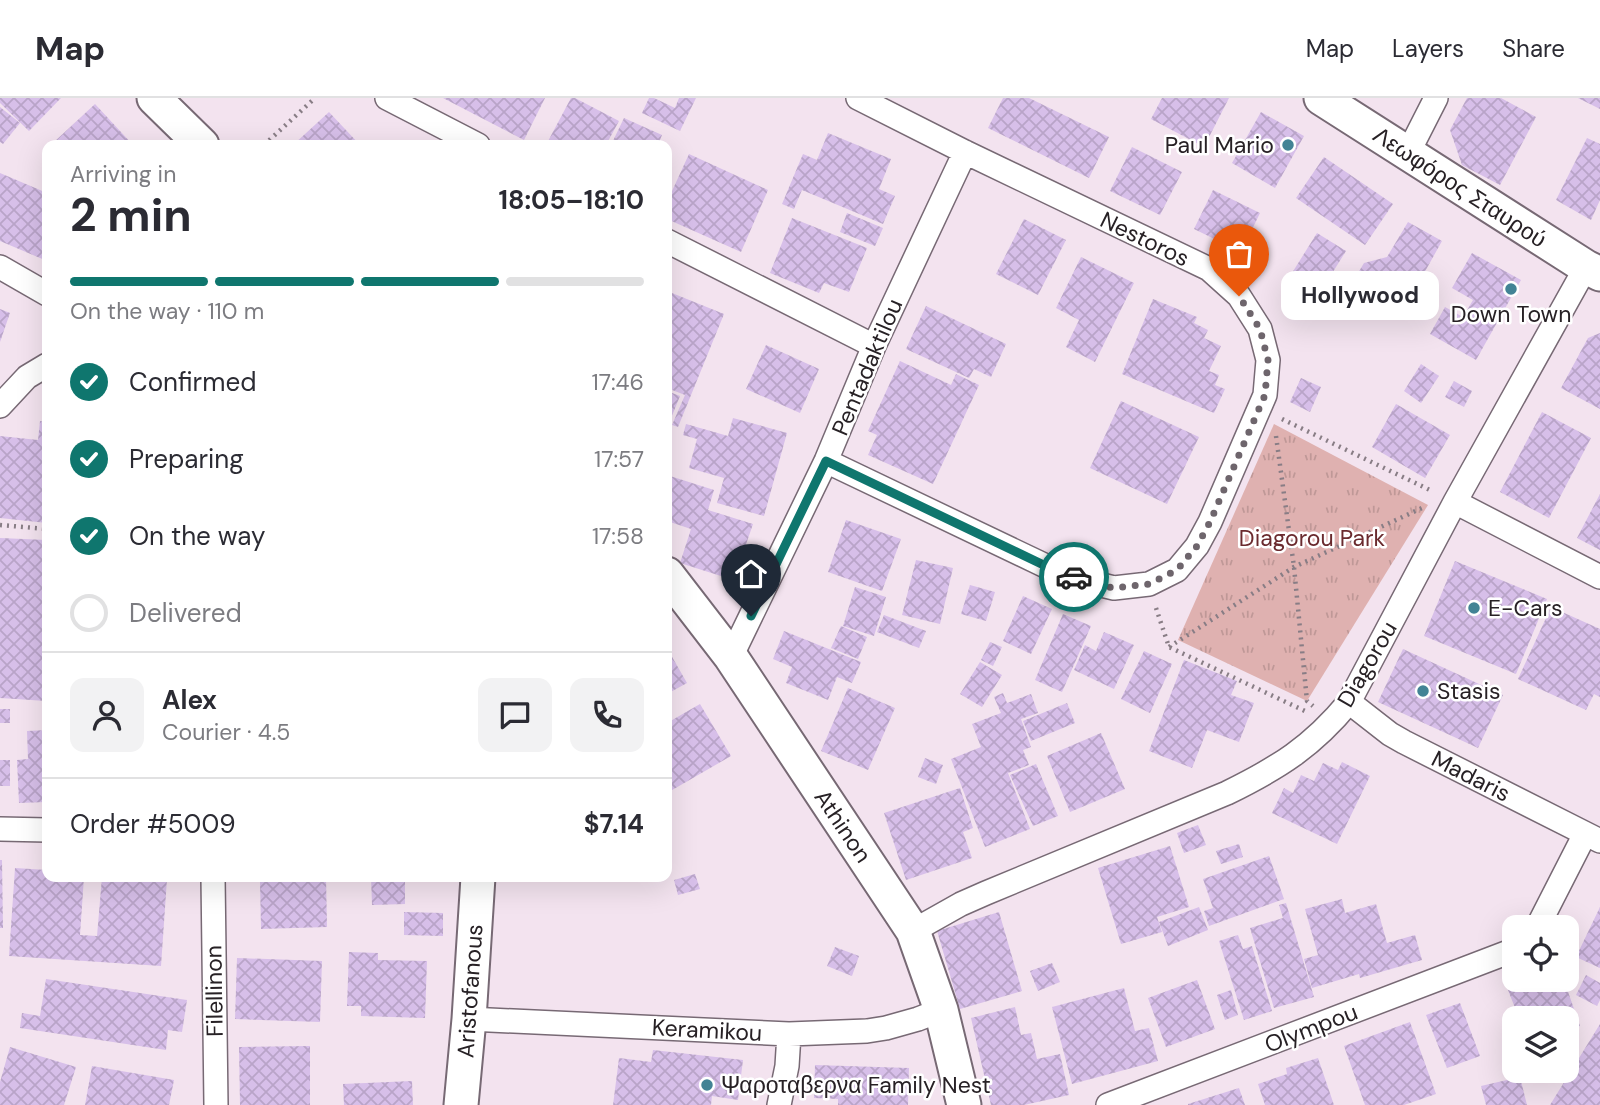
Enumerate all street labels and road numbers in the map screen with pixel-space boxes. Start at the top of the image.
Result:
street label: Λεωφόρος Σταυρού [1368,120,1552,254]
street label: Nestoros [1095,205,1195,273]
street label: Pentadaktilou [825,294,909,440]
street label: Diagorou [1330,615,1404,713]
street label: Madaris [1427,743,1515,809]
street label: Athinon [808,784,878,868]
street label: Aristofanous [450,923,490,1059]
street label: Filellinon [198,945,230,1037]
street label: Olympou [1260,997,1362,1059]
street label: Keramikou [651,1012,763,1048]

